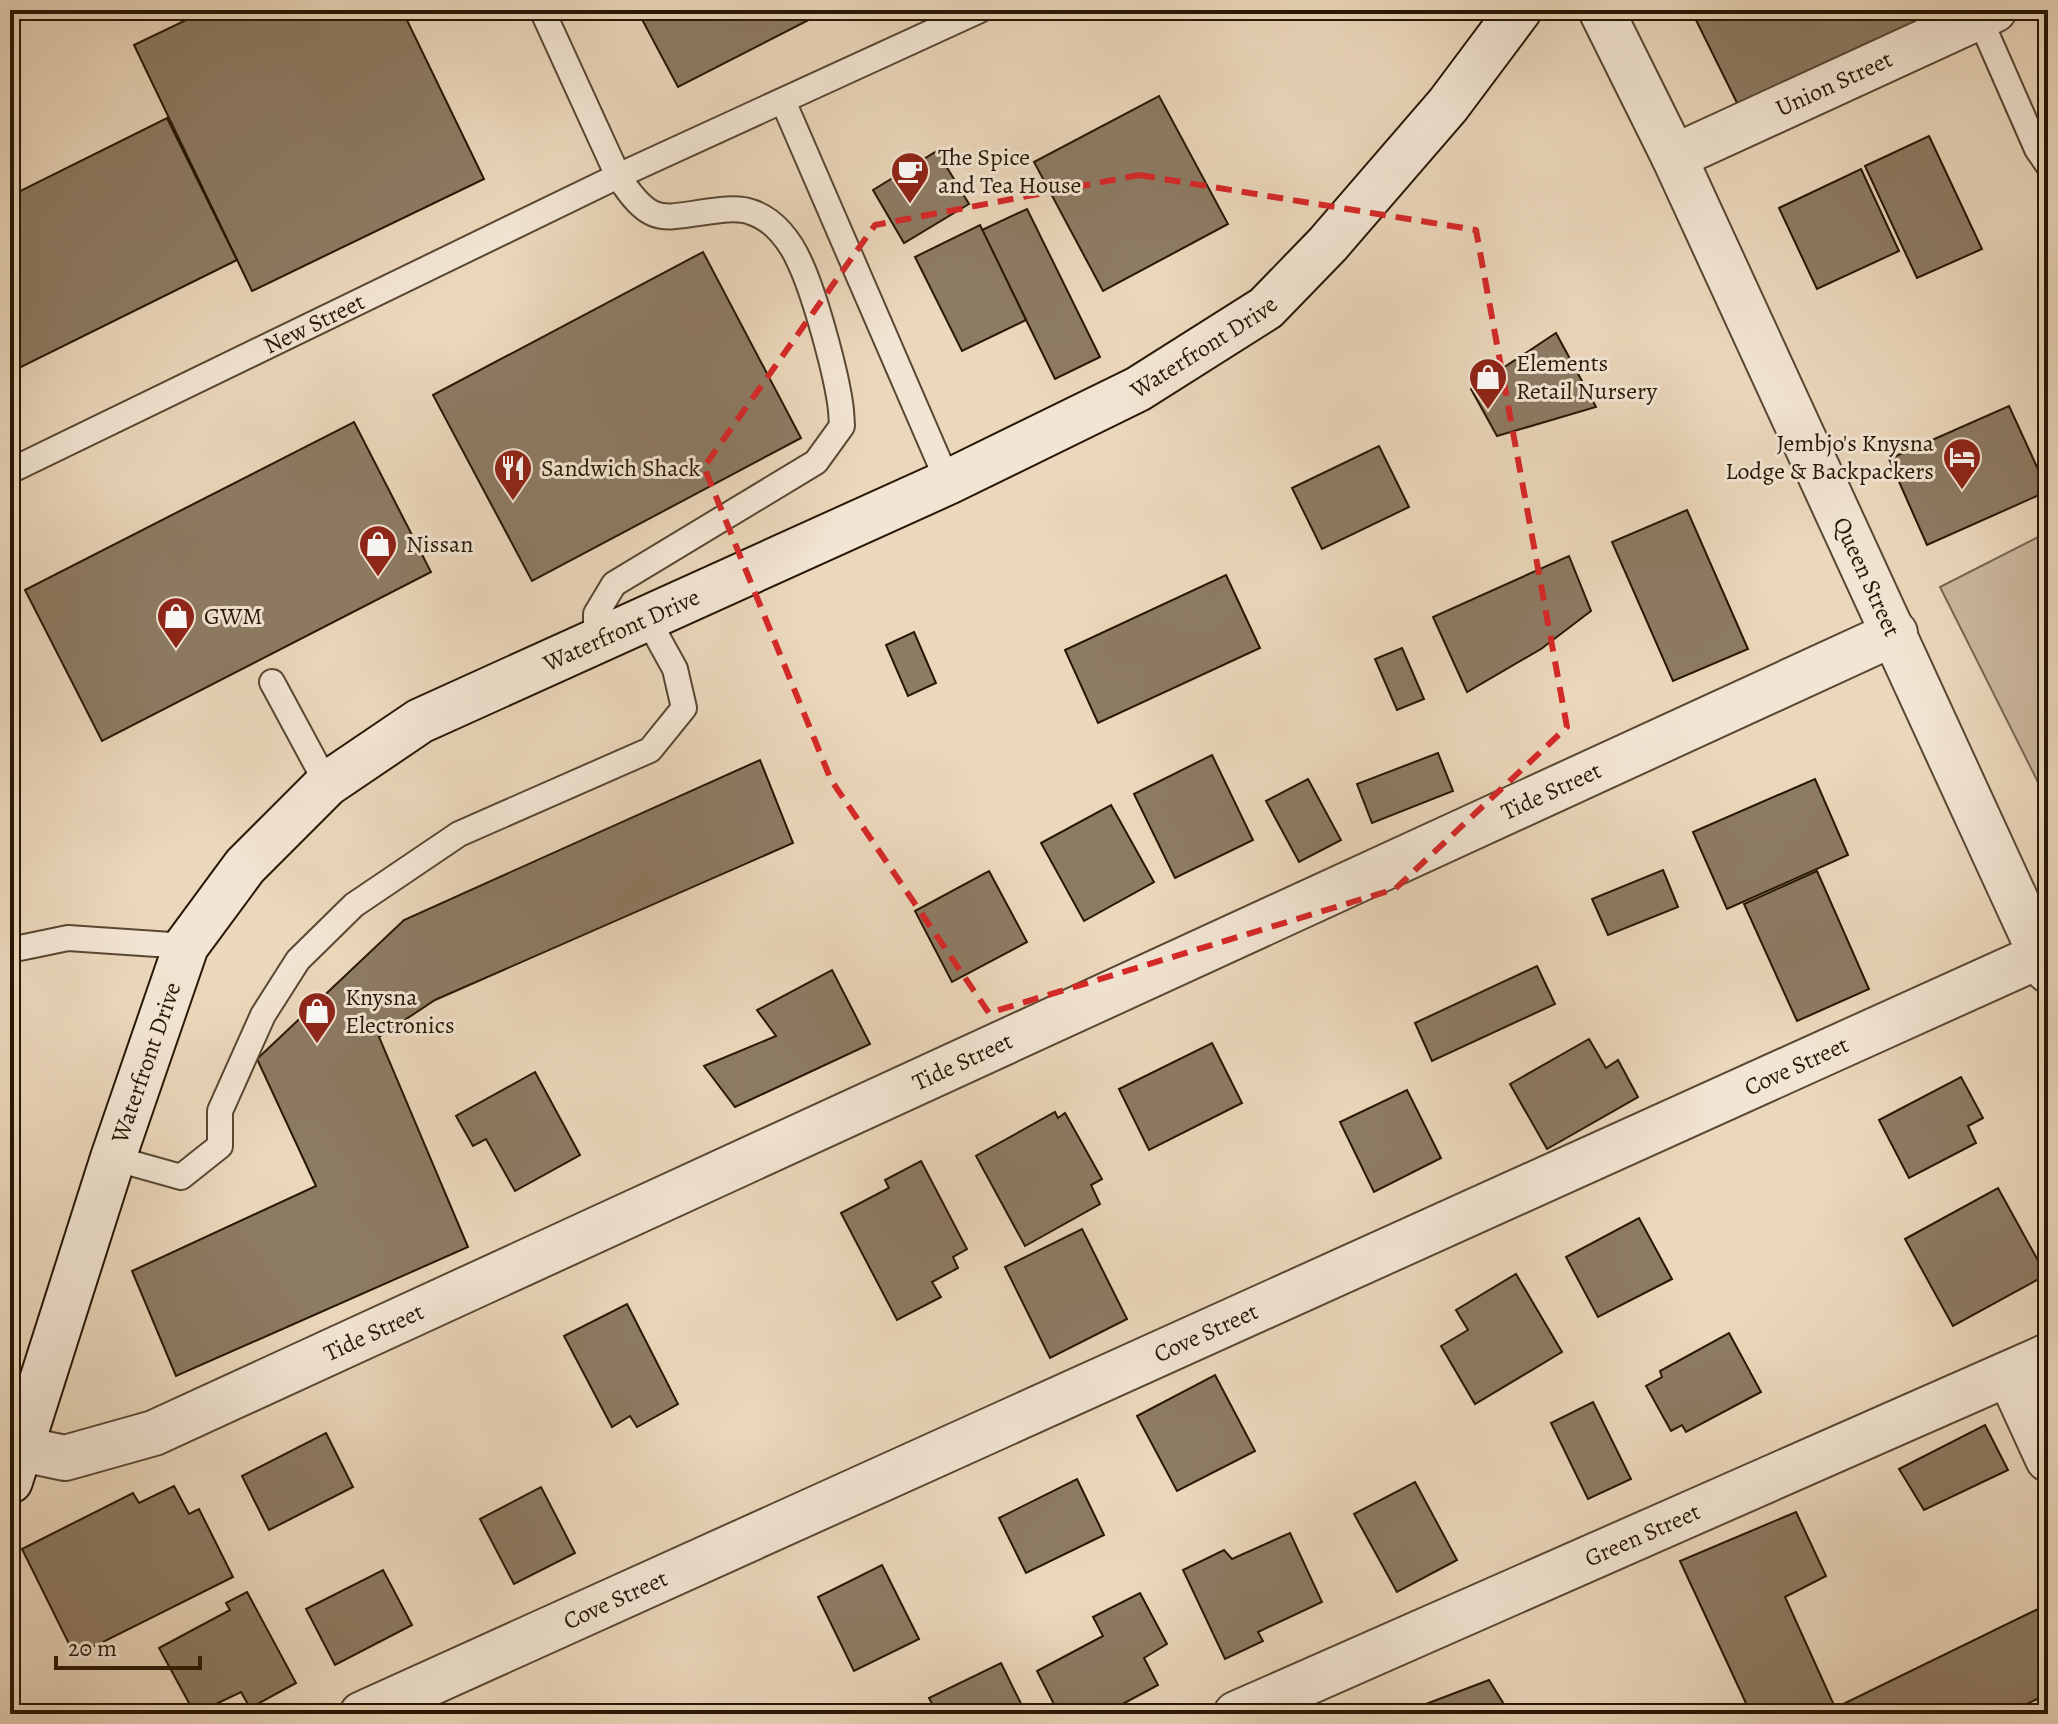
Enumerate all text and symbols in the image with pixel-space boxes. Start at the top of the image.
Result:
street label: Union Street [1771,43,1897,124]
place label: The Spice and Tea House [938,141,1081,201]
cafe icon: The Spice and Tea House [889,150,931,205]
street label: New Street [258,285,370,361]
street label: Waterfront Drive [1123,289,1285,406]
place label: Elements Retail Nursery [1516,347,1658,407]
shop icon: Elements Retail Nursery [1467,356,1509,411]
place label: Jembjo's Knysna Lodge & Backpackers [1725,427,1935,487]
hotel icon: Jembjo's Knysna Lodge & Backpackers [1941,436,1983,491]
restaurant icon: Sandwich Shack [492,447,534,502]
place label: Sandwich Shack [541,452,701,484]
street label: Queen Street [1826,512,1908,642]
shop icon: Nissan [357,523,399,578]
place label: Nissan [406,528,473,560]
street label: Waterfront Drive [537,581,705,679]
shop icon: GWM [155,595,197,650]
place label: GWM [204,600,262,632]
street label: Tide Street [1496,754,1606,828]
street label: Waterfront Drive [103,978,188,1148]
place label: Knysna Electronics [345,981,455,1041]
shop icon: Knysna Electronics [296,990,338,1045]
street label: Tide Street [907,1025,1018,1098]
street label: Cove Street [1739,1028,1854,1103]
street label: Tide Street [318,1295,429,1369]
street label: Cove Street [1149,1295,1263,1370]
street label: Green Street [1580,1495,1705,1574]
street label: Cove Street [558,1562,673,1637]
scale bar [56,1620,200,1670]
text: 20 m [68,1632,117,1664]

